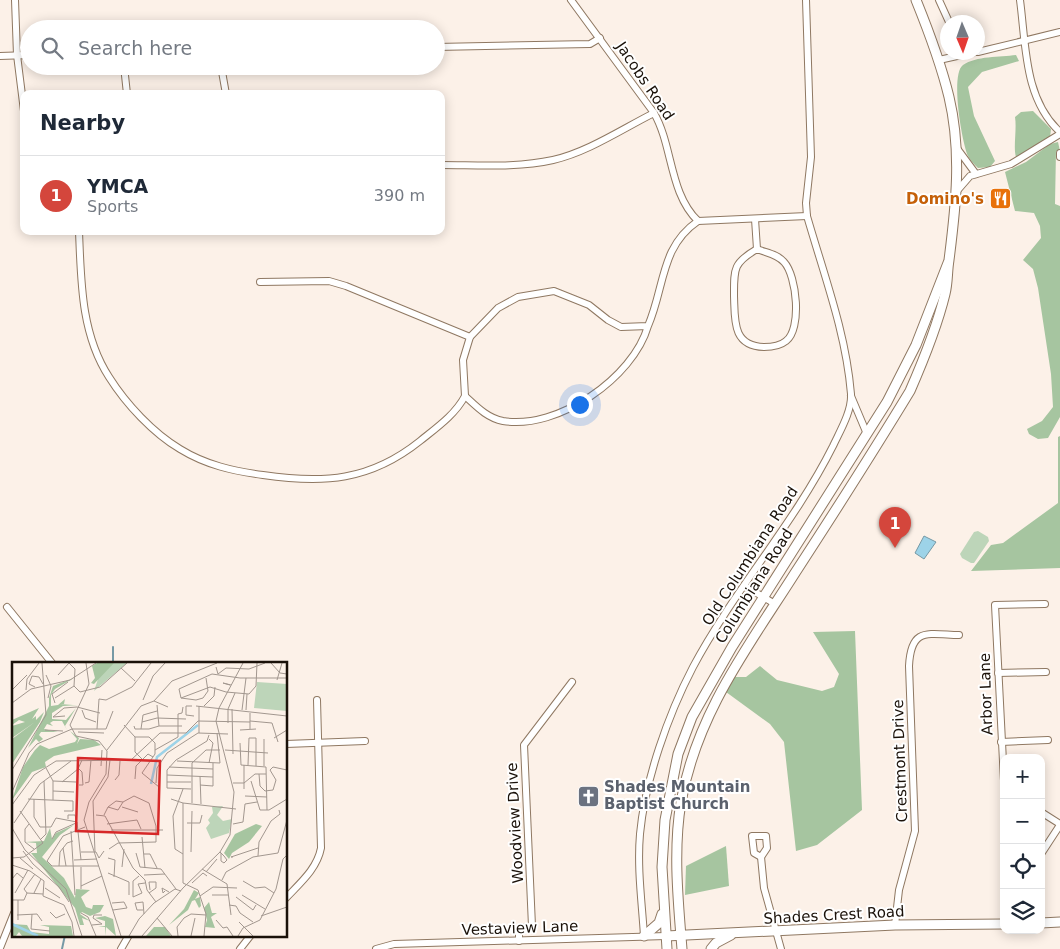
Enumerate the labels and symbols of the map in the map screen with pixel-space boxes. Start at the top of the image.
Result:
north arrow [940,15,985,60]
street label: Jacobs Road [612,38,678,124]
restaurant icon: Domino's [988,187,1012,211]
place label: Domino's [906,190,984,208]
your location [567,392,593,418]
street label: Old Columbiana Road [698,483,802,629]
pin: 1 [879,507,911,548]
street label: Columbiana Road [711,525,797,647]
street label: Arbor Lane [976,653,996,735]
inset map [12,662,288,936]
street label: Crestmont Drive [889,699,911,823]
street label: Woodview Drive [503,762,527,884]
place label: Shades Mountain Baptist Church [604,778,750,813]
church icon: Shades Mountain Baptist Church [576,784,600,808]
street label: Shades Crest Road [763,902,905,928]
street label: Vestaview Lane [461,917,579,939]

